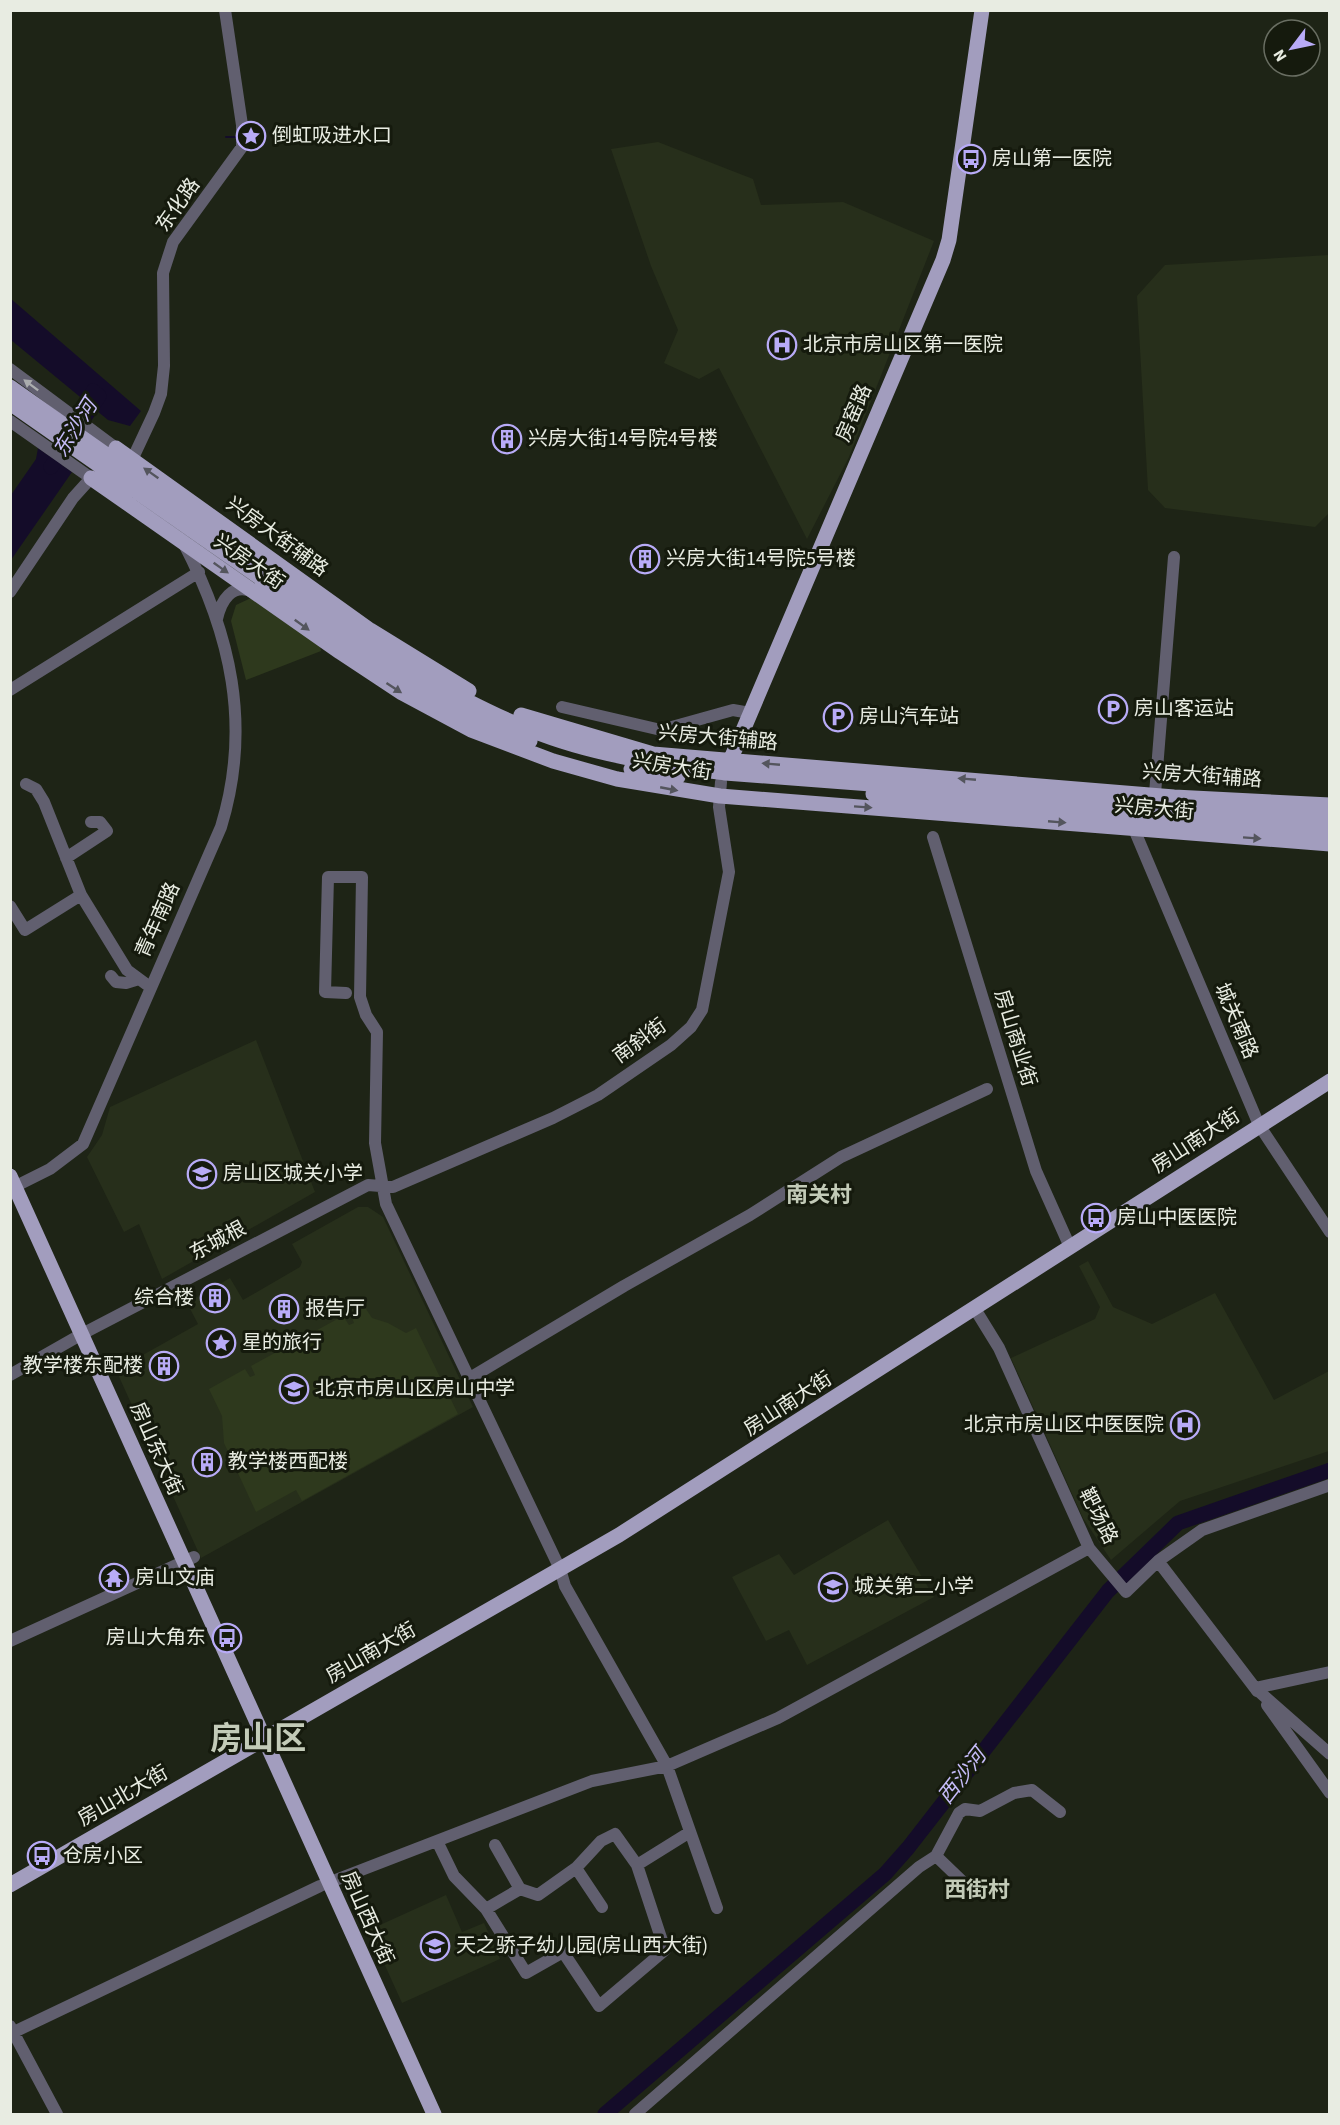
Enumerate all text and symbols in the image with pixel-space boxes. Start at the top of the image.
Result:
north arrow [1262,18,1322,78]
text: N [1268,45,1292,66]
place icon: 倒虹吸进水口 [235,120,267,152]
place label: 倒虹吸进水口 [272,122,392,150]
bus stop icon: 房山第一医院 [955,143,987,175]
place label: 房山第一医院 [992,145,1112,173]
street label: 东化路 [149,172,207,238]
hospital icon: 北京市房山区第一医院 [766,329,798,361]
place label: 北京市房山区第一医院 [803,331,1003,359]
one-way arrow [24,379,40,391]
street label: 房窑路 [829,380,879,446]
water label: 东沙河 [46,390,107,463]
building icon: 兴房大街14号院4号楼 [491,423,523,455]
place label: 兴房大街14号院4号楼 [528,425,718,453]
one-way arrow [144,467,160,479]
street label: 兴房大街辅路 [221,492,333,582]
street label: 兴房大街 [209,529,289,595]
building icon: 兴房大街14号院5号楼 [629,543,661,575]
place label: 兴房大街14号院5号楼 [666,545,856,573]
one-way arrow [213,562,229,574]
one-way arrow [294,619,310,631]
one-way arrow [386,682,402,693]
parking icon: 房山客运站 [1097,693,1129,725]
place label: 房山客运站 [1134,695,1234,723]
parking icon: 房山汽车站 [822,701,854,733]
place label: 房山汽车站 [859,703,959,731]
street label: 兴房大街辅路 [657,719,779,757]
street label: 兴房大街 [630,747,714,787]
street label: 兴房大街辅路 [1141,758,1263,794]
one-way arrow [761,759,780,769]
one-way arrow [957,774,976,784]
one-way arrow [660,785,679,794]
street label: 兴房大街 [1113,792,1195,826]
one-way arrow [854,802,873,812]
one-way arrow [1048,818,1067,827]
one-way arrow [1242,833,1261,843]
street label: 青年南路 [129,878,187,962]
street label: 城关南路 [1207,979,1265,1063]
street label: 房山商业街 [987,986,1043,1090]
street label: 南斜街 [608,1012,672,1070]
street label: 房山南大街 [1146,1102,1246,1180]
school or university icon: 房山区城关小学 [186,1158,218,1190]
place label: 房山区城关小学 [223,1160,363,1188]
district label: 南关村 [786,1179,852,1211]
bus stop icon: 房山中医医院 [1080,1202,1112,1234]
place label: 房山中医医院 [1117,1204,1237,1232]
street label: 东城根 [185,1215,251,1267]
building icon: 综合楼 [199,1282,231,1314]
place label: 综合楼 [134,1284,194,1312]
building icon: 报告厅 [268,1293,300,1325]
place label: 报告厅 [305,1295,365,1323]
place icon: 星的旅行 [205,1327,237,1359]
place label: 星的旅行 [242,1329,322,1357]
building icon: 教学楼东配楼 [148,1350,180,1382]
place label: 教学楼东配楼 [23,1352,143,1380]
street label: 房山南大街 [738,1365,838,1443]
school or university icon: 北京市房山区房山中学 [278,1373,310,1405]
place label: 北京市房山区房山中学 [315,1375,515,1403]
street label: 房山东大街 [123,1398,189,1500]
hospital icon: 北京市房山区中医医院 [1169,1409,1201,1441]
place label: 北京市房山区中医医院 [964,1411,1164,1439]
building icon: 教学楼西配楼 [191,1446,223,1478]
place label: 教学楼西配楼 [228,1448,348,1476]
street label: 靶场路 [1072,1483,1124,1549]
temple icon: 房山文庙 [98,1562,130,1594]
place label: 房山文庙 [135,1564,215,1592]
school or university icon: 城关第二小学 [817,1571,849,1603]
place label: 城关第二小学 [854,1573,974,1601]
street label: 房山南大街 [321,1616,421,1690]
bus stop icon: 房山大角东 [211,1622,243,1654]
place label: 房山大角东 [106,1624,206,1652]
district label: 房山区 [210,1716,306,1762]
water label: 西沙河 [931,1739,996,1810]
street label: 房山北大街 [73,1759,173,1833]
bus stop icon: 仓房小区 [26,1840,58,1872]
place label: 仓房小区 [63,1842,143,1870]
street label: 房山西大街 [334,1867,400,1969]
district label: 西街村 [944,1874,1010,1906]
school or university icon: 天之骄子幼儿园(房山西大街) [419,1930,451,1962]
place label: 天之骄子幼儿园(房山西大街) [456,1932,708,1960]

